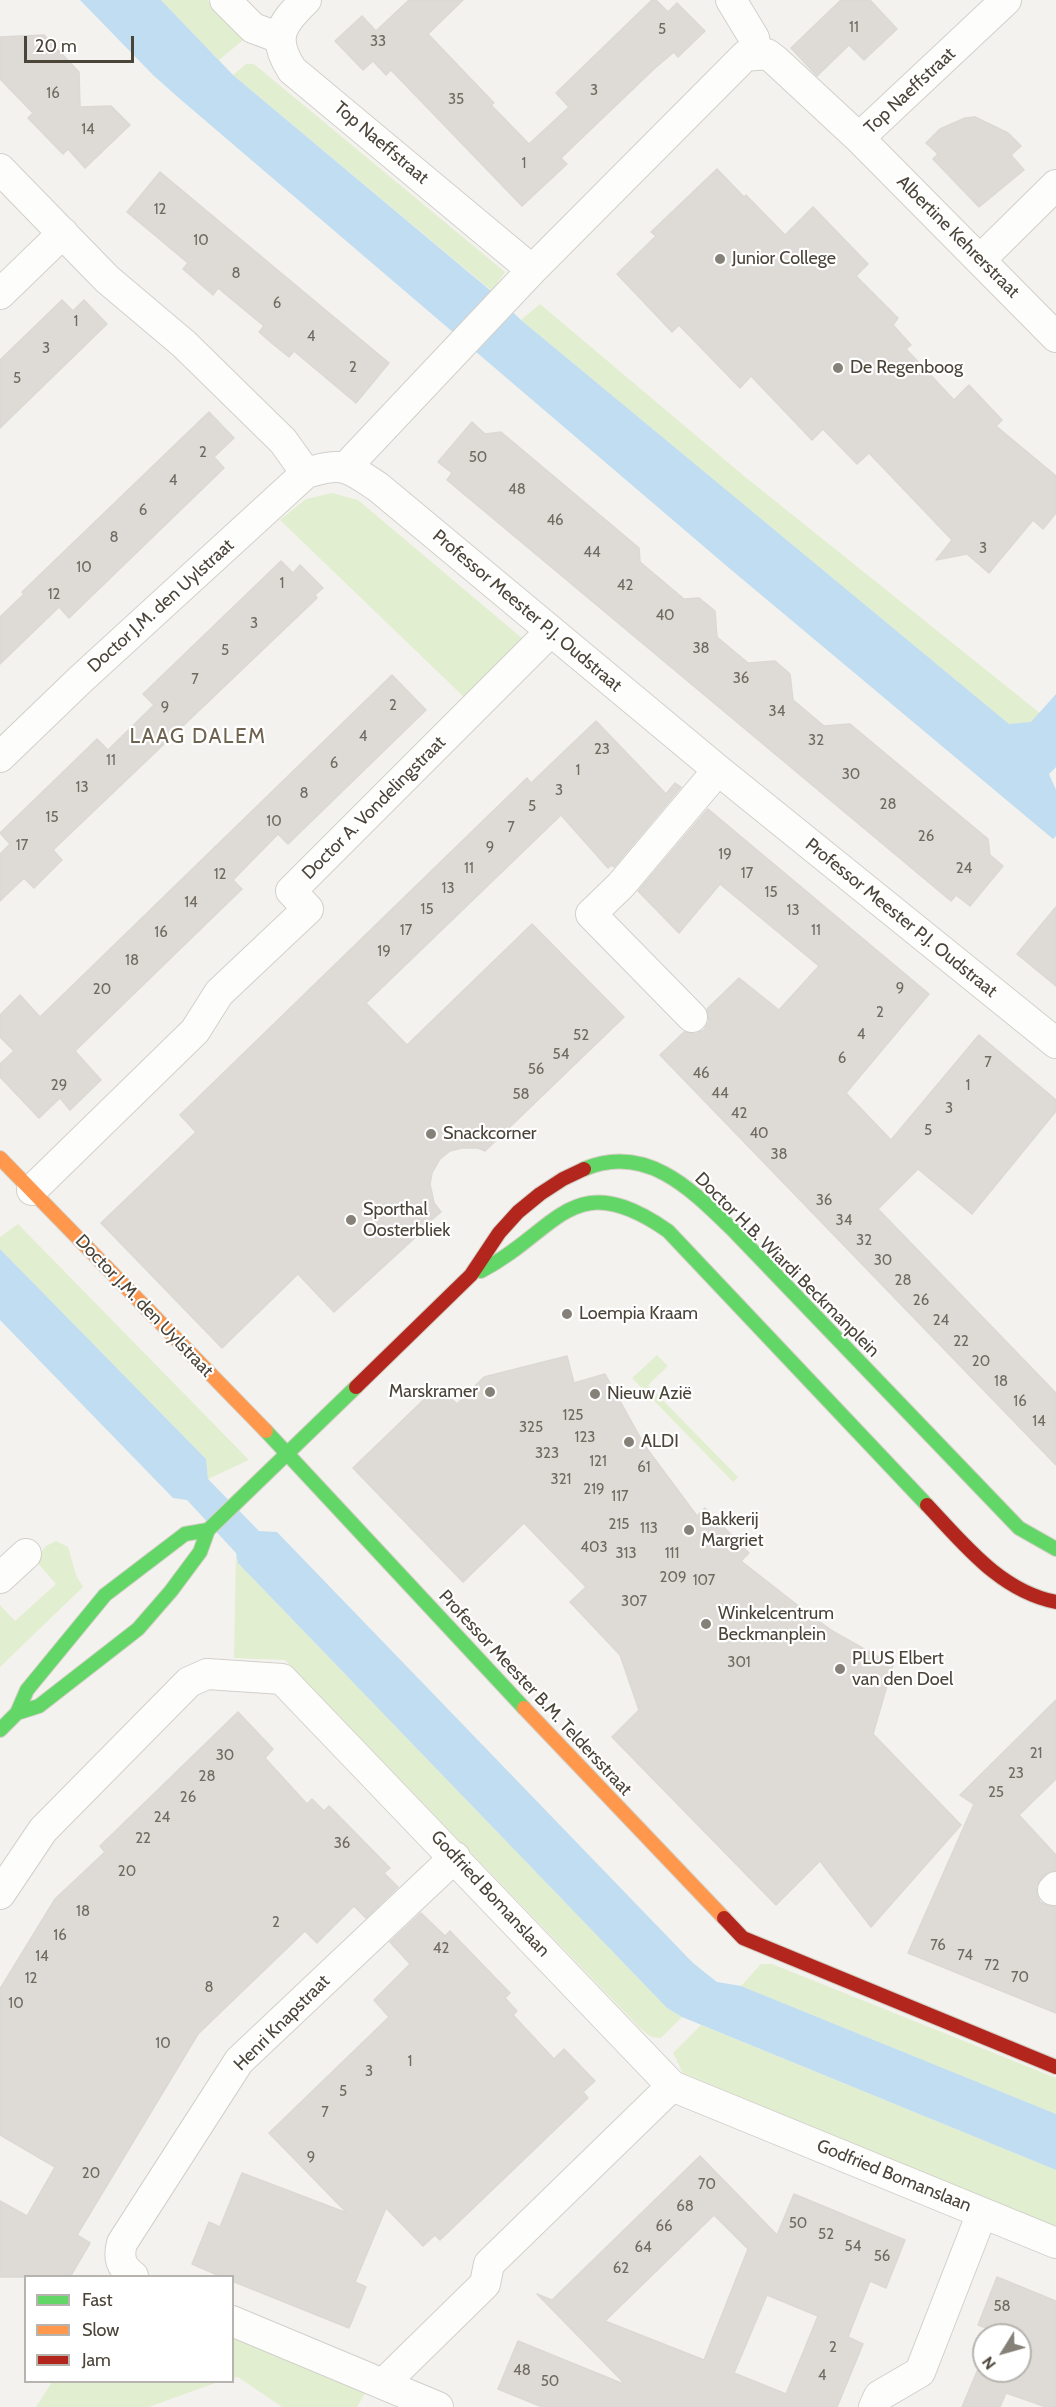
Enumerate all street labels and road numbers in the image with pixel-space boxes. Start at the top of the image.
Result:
street label: Top Naeffstraat [860,43,960,139]
street label: Top Naeffstraat [329,97,433,189]
street label: Albertine Kehrerstraat [892,171,1024,303]
street label: Professor Meester P.J. Oudstraat [428,525,626,697]
street label: Doctor J.M. den Uylstraat [83,535,239,677]
street label: Doctor A. Vondelingstraat [298,732,450,884]
street label: Professor Meester P.J. Oudstraat [801,834,1001,1002]
street label: Doctor H.B. Wiardi Beckmanplein [690,1168,884,1362]
street label: Doctor J.M. den Uylstraat [70,1230,218,1382]
street label: Professor Meester B.M. Teldersstraat [434,1586,636,1800]
street label: Godfried Bomanslaan [426,1826,554,1962]
street label: Henri Knapstraat [230,1971,334,2075]
street label: Godfried Bomanslaan [814,2135,974,2217]

